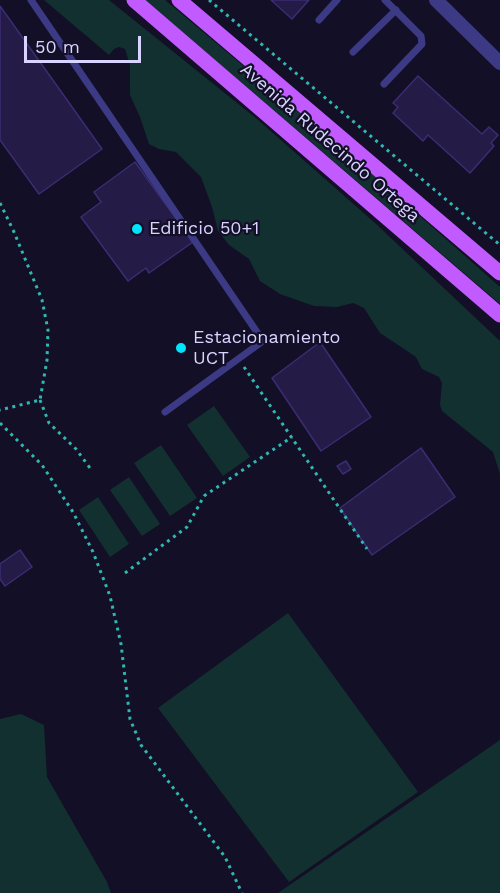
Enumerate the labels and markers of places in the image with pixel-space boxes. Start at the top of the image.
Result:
place label: Edificio 50+1 [149,218,259,240]
marker: Edificio 50+1 [130,222,144,236]
place label: Estacionamiento UCT [193,327,340,370]
marker: Estacionamiento UCT [174,341,188,355]

